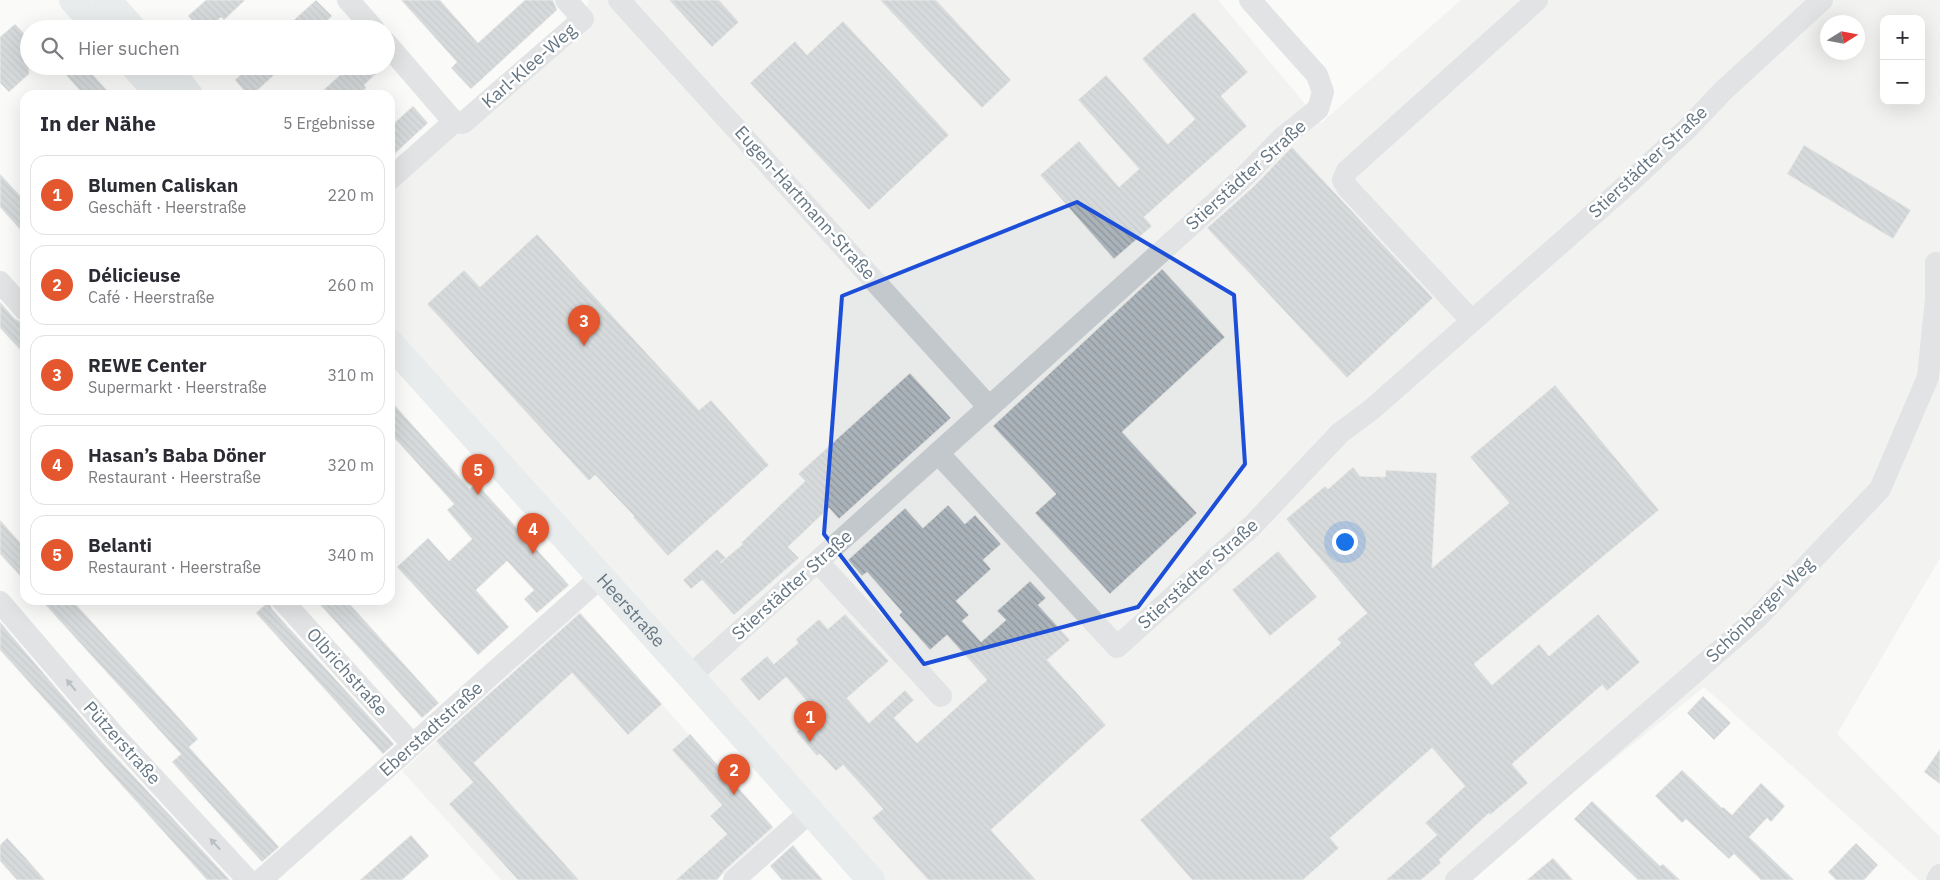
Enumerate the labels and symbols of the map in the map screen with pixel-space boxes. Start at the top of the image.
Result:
north arrow [1820,15,1865,60]
street label: Karl-Klee-Weg [477,18,581,113]
street label: Stierstädter Straße [1583,101,1712,223]
street label: Stierstädter Straße [1181,114,1311,235]
street label: Eugen-Hartmann-Straße [730,121,881,285]
pin: 3 [568,305,600,346]
pin: 5 [462,454,494,495]
pin: 4 [517,513,549,554]
street label: Stierstädter Straße [1133,513,1263,634]
street label: Stierstädter Straße [727,524,857,645]
your location [1332,529,1358,555]
street label: Schönberger Weg [1701,552,1819,667]
street label: Heerstraße [592,568,671,652]
street label: Olbrichstraße [302,623,393,721]
street label: Eberstadtstraße [374,676,487,781]
one-way arrow [65,679,76,692]
street label: Pützerstraße [79,696,166,789]
pin: 1 [794,701,826,742]
pin: 2 [718,754,750,795]
one-way arrow [209,839,221,851]

